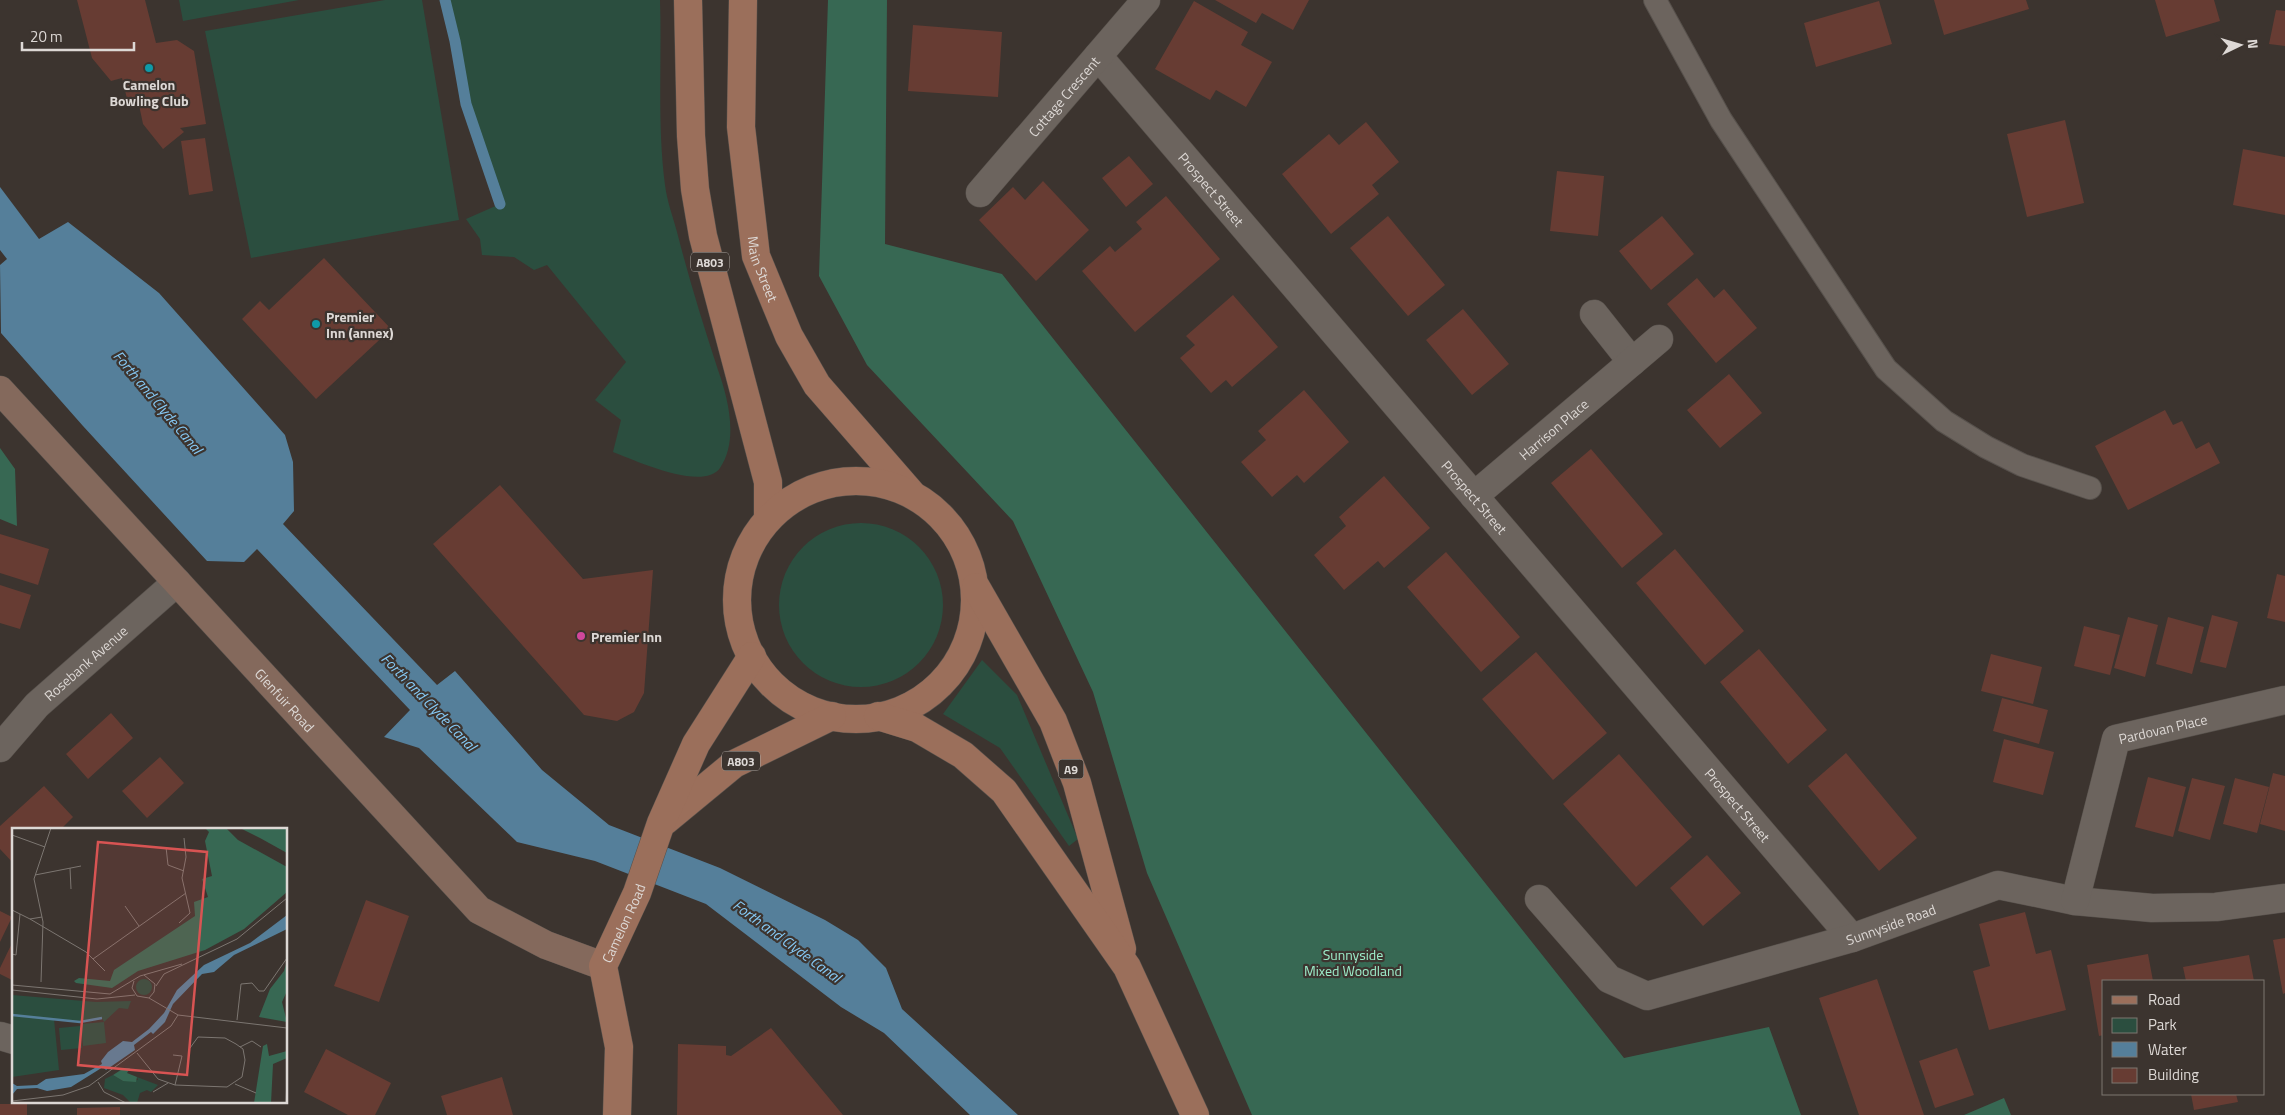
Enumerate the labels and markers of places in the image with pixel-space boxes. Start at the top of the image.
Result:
marker: Camelon Bowling Club [143,62,155,74]
place label: Camelon Bowling Club [109,74,189,111]
place label: Premier Inn (annex) [326,306,393,343]
marker: Premier Inn (annex) [310,318,322,330]
place label: Premier Inn [591,626,662,647]
marker: Premier Inn [575,630,587,642]

